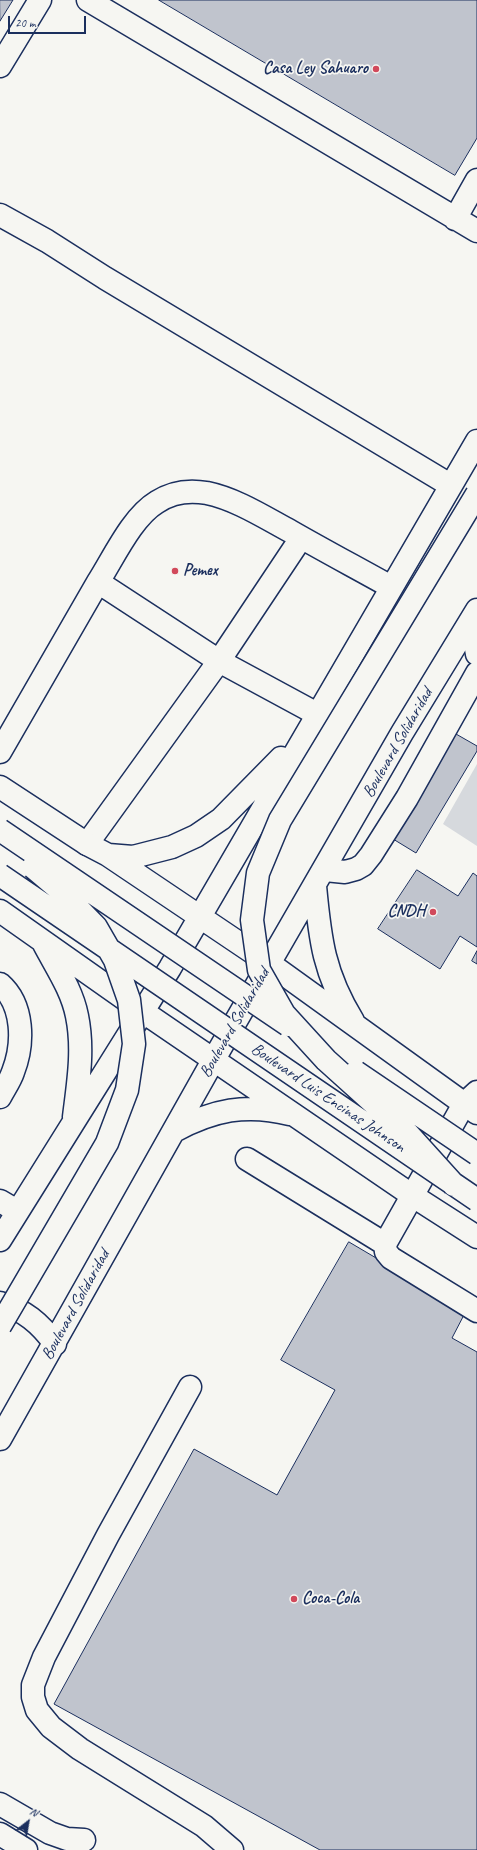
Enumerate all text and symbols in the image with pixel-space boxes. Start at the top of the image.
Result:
scale bar [10,8,88,34]
text: 20 m [15,15,35,31]
place label: Casa Ley Sahuaro [263,59,368,79]
marker: Casa Ley Sahuaro [371,64,381,74]
place label: Pemex [183,561,217,581]
marker: Pemex [170,566,180,576]
street label: Boulevard Solidaridad [358,685,438,801]
place label: CNDH [387,902,425,922]
marker: CNDH [428,907,438,917]
street label: Boulevard Solidaridad [195,965,275,1081]
street label: Boulevard Luis Encinas Johnson [247,1039,409,1157]
street label: Boulevard Solidaridad [37,1246,115,1364]
place label: Coca-Cola [302,1589,359,1609]
marker: Coca-Cola [289,1594,299,1604]
north arrow [8,1802,48,1842]
text: N [28,1804,41,1819]

